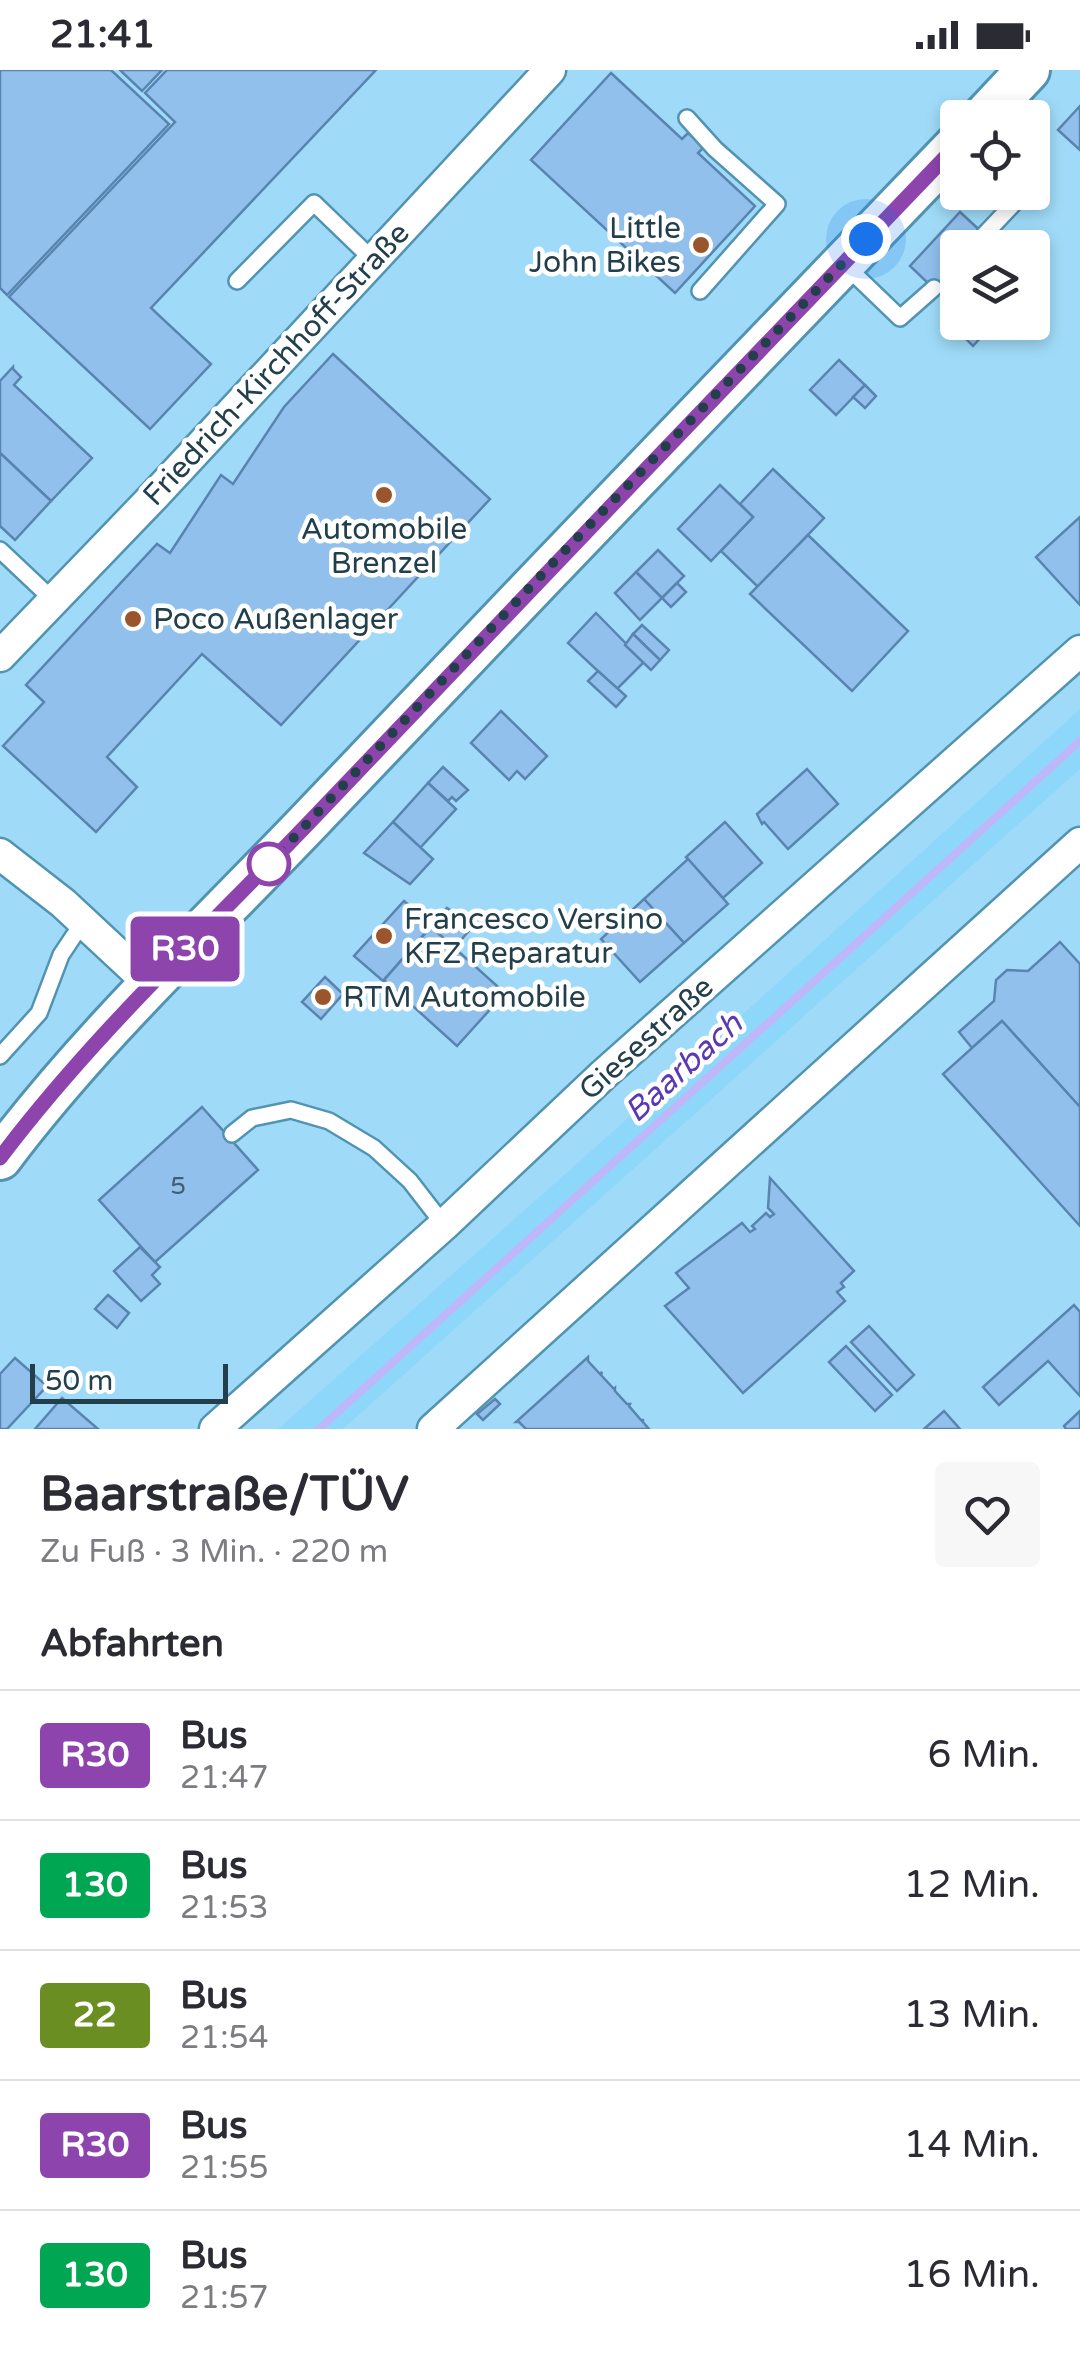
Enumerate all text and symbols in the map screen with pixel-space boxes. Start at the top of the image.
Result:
text: 21:41 [50,12,155,58]
map controls [940,100,1050,340]
button: locate [940,100,1050,210]
place label: Little John Bikes [529,210,681,281]
your location [841,214,891,264]
street label: Friedrich-Kirchhoff-Straße [135,215,417,514]
button: layers [940,230,1050,340]
marker: Little John Bikes [690,234,712,256]
marker: Automobile Brenzel [373,484,395,506]
place label: Automobile Brenzel [301,511,467,582]
place label: Poco Außenlager [153,601,399,638]
marker: Poco Außenlager [122,608,144,630]
unlabelled marker [248,843,290,885]
place label: Francesco Versino KFZ Reparatur [404,901,663,972]
line badge: R30 [128,916,242,982]
marker: Francesco Versino KFZ Reparatur [373,925,395,947]
text: R30 [151,928,219,970]
street label: Giesestraße [572,968,721,1108]
place label: RTM Automobile [343,979,586,1016]
marker: RTM Automobile [312,986,334,1008]
water label: Baarbach [617,1004,751,1130]
house number: 5 [170,1171,186,1201]
scale bar [30,1359,228,1404]
text: 50 m [45,1364,113,1398]
button: heart [935,1462,1040,1567]
text: Baarstraße/TÜV [40,1466,409,1524]
text: Zu Fuß · 3 Min. · 220 m [40,1533,388,1571]
text: Abfahrten [40,1621,224,1667]
text: Bus [180,1713,247,1759]
text: 6 Min. [927,1732,1040,1778]
text: R30 [61,1734,129,1776]
text: 21:47 [180,1759,269,1797]
text: Bus [180,1843,247,1889]
text: 12 Min. [904,1862,1040,1908]
text: 130 [62,1864,128,1906]
text: 21:53 [180,1889,269,1927]
text: Bus [180,1973,247,2019]
text: 13 Min. [904,1992,1040,2038]
text: 22 [73,1994,117,2036]
text: 21:54 [180,2019,269,2057]
text: Bus [180,2103,247,2149]
text: 14 Min. [904,2122,1040,2168]
text: R30 [61,2124,129,2166]
text: 21:55 [180,2149,269,2187]
text: Bus [180,2233,247,2279]
text: 16 Min. [904,2252,1040,2298]
text: 130 [62,2254,128,2296]
text: 21:57 [180,2279,269,2317]

